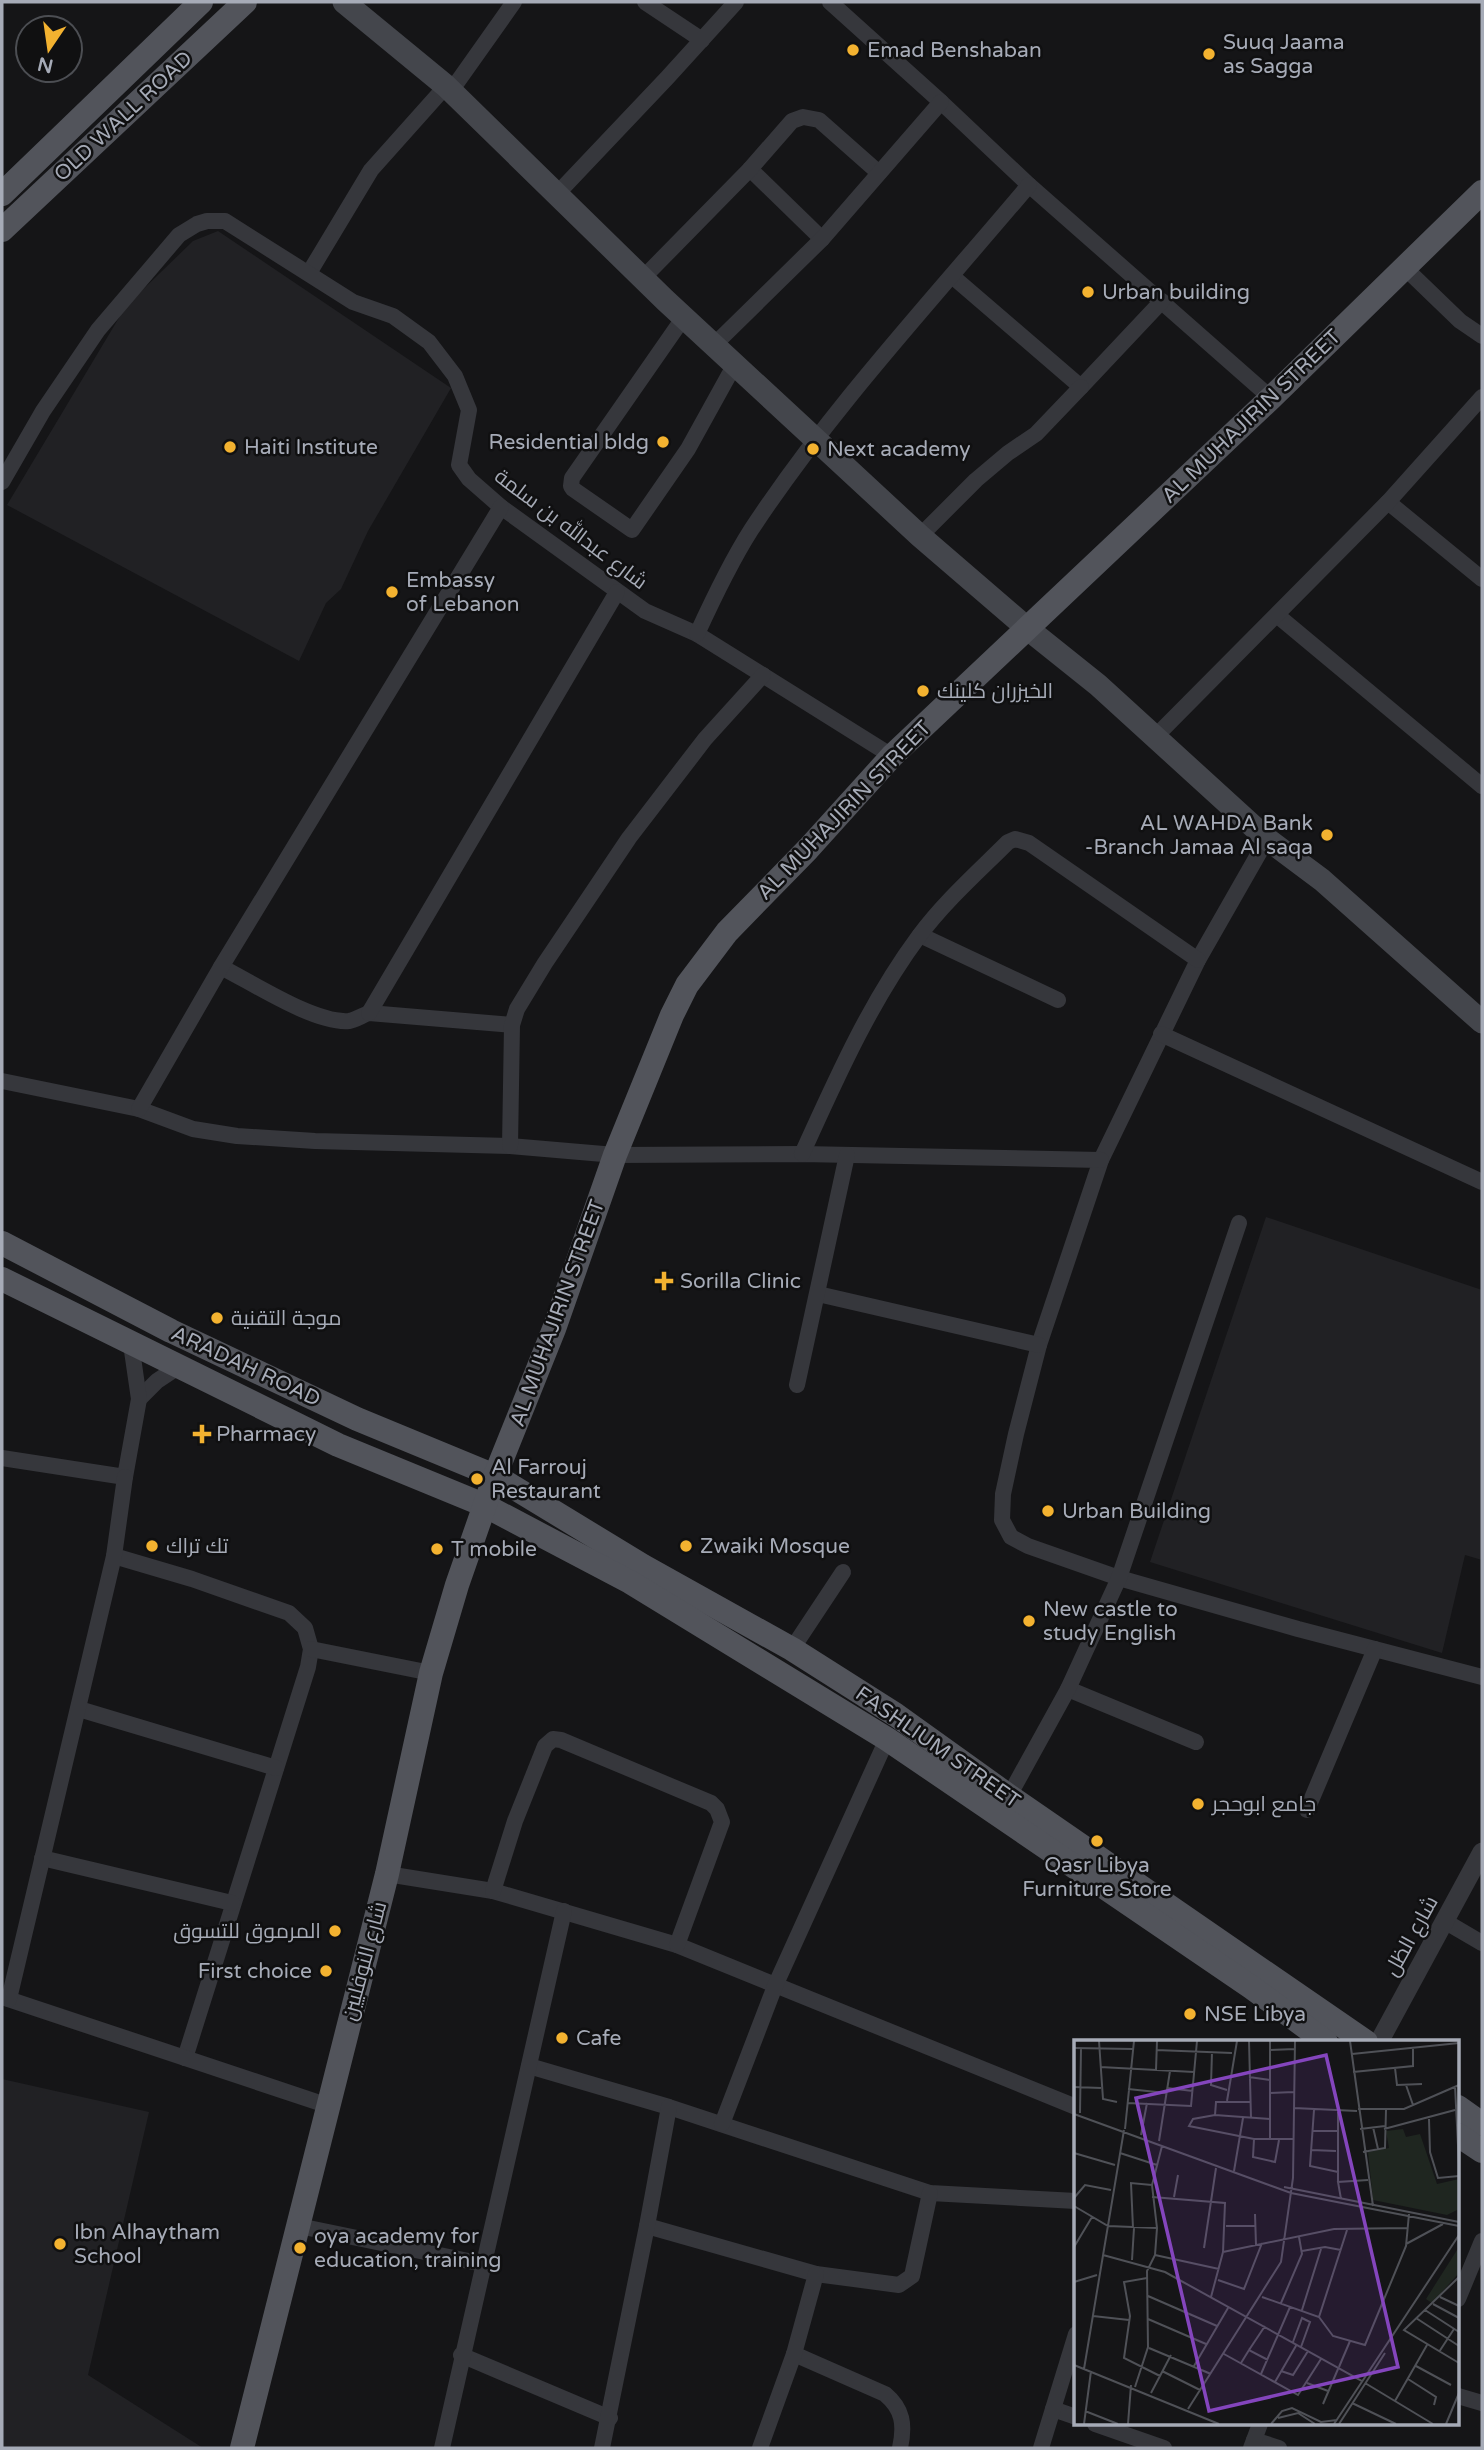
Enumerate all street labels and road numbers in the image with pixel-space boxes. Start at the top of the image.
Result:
street label: OLD WALL ROAD [49,46,198,187]
street label: AL MUHAJIRIN STREET [1157,324,1346,509]
street label: شارع عبدالله بن سلمة [489,462,653,596]
street label: AL MUHAJIRIN STREET [752,715,937,905]
street label: AL MUHAJIRIN STREET [505,1196,610,1430]
street label: ARADAH ROAD [167,1321,324,1412]
street label: FASHLIUM STREET [851,1681,1025,1814]
street label: شارع الظل [1379,1892,1445,1981]
street label: شارع النوفليين [337,1899,393,2024]

